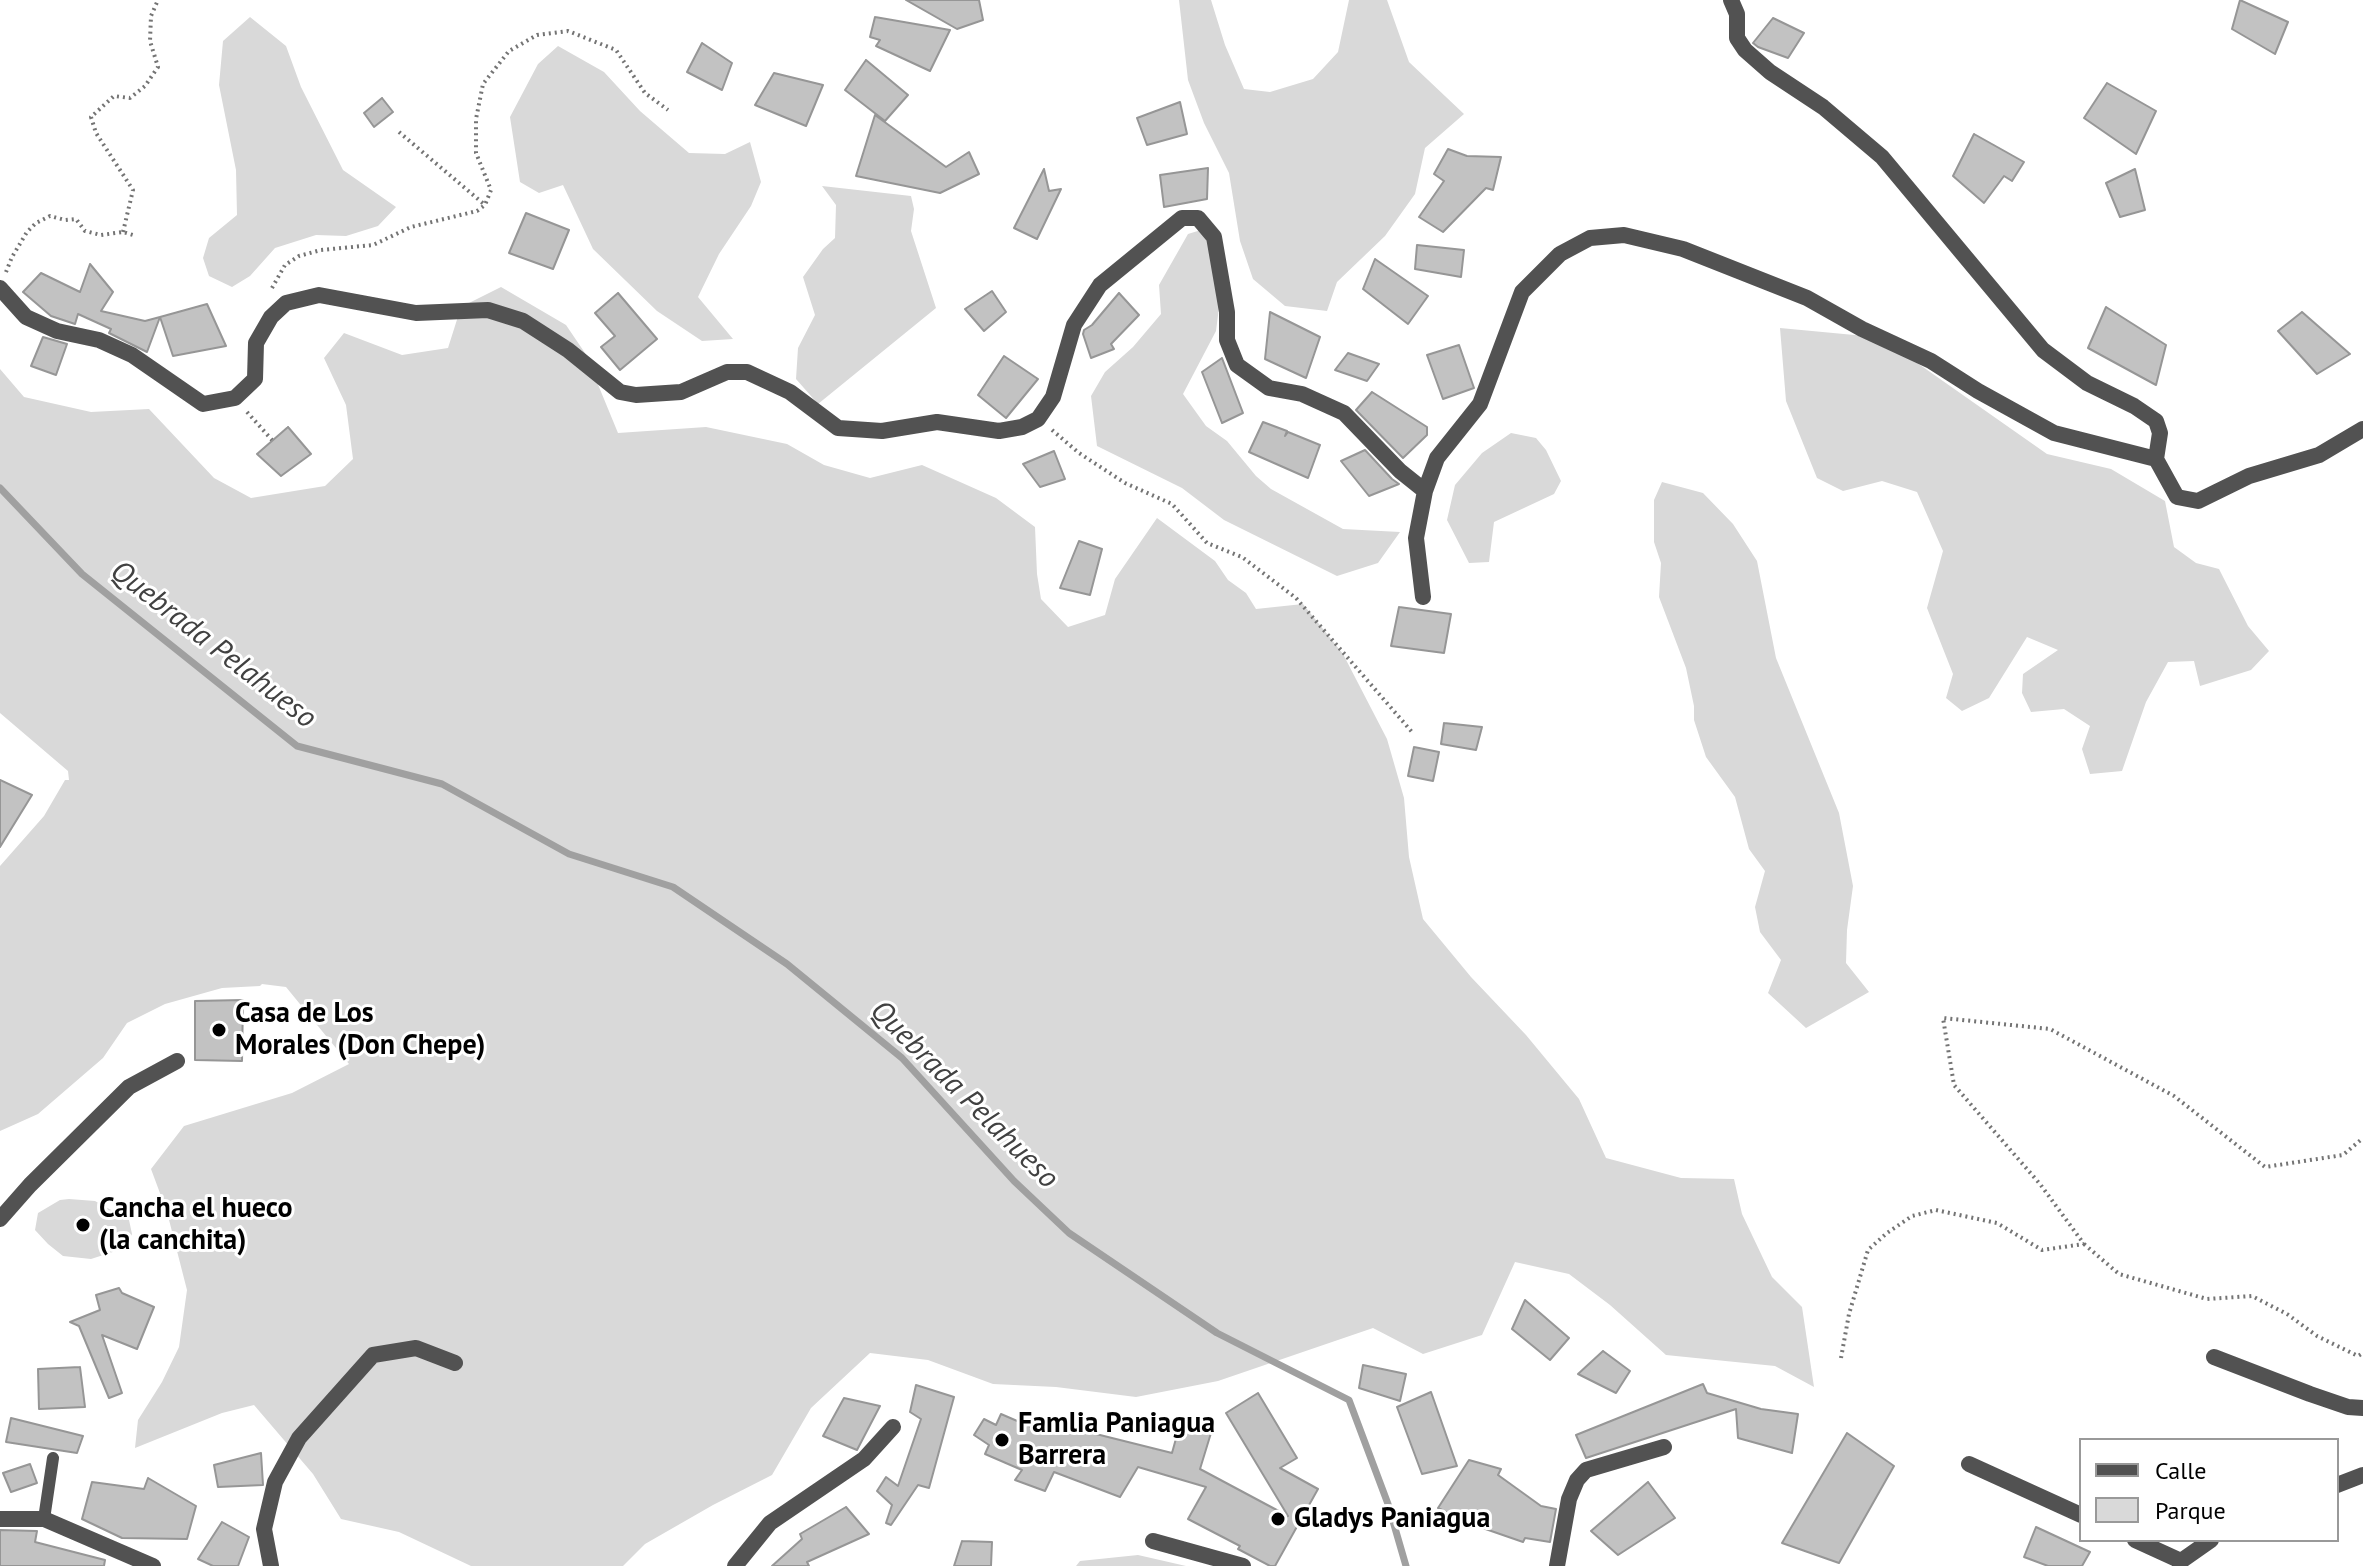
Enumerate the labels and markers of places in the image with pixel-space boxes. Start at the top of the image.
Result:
place label: Casa de Los Morales (Don Chepe) [235,997,485,1063]
marker: Casa de Los Morales (Don Chepe) [210,1021,228,1039]
place label: Cancha el hueco (la canchita) [99,1192,292,1258]
marker: Cancha el hueco (la canchita) [74,1216,92,1234]
place label: Famlia Paniagua Barrera [1018,1407,1215,1473]
marker: Famlia Paniagua Barrera [993,1431,1011,1449]
place label: Gladys Paniagua [1294,1502,1490,1536]
marker: Gladys Paniagua [1269,1510,1287,1528]

